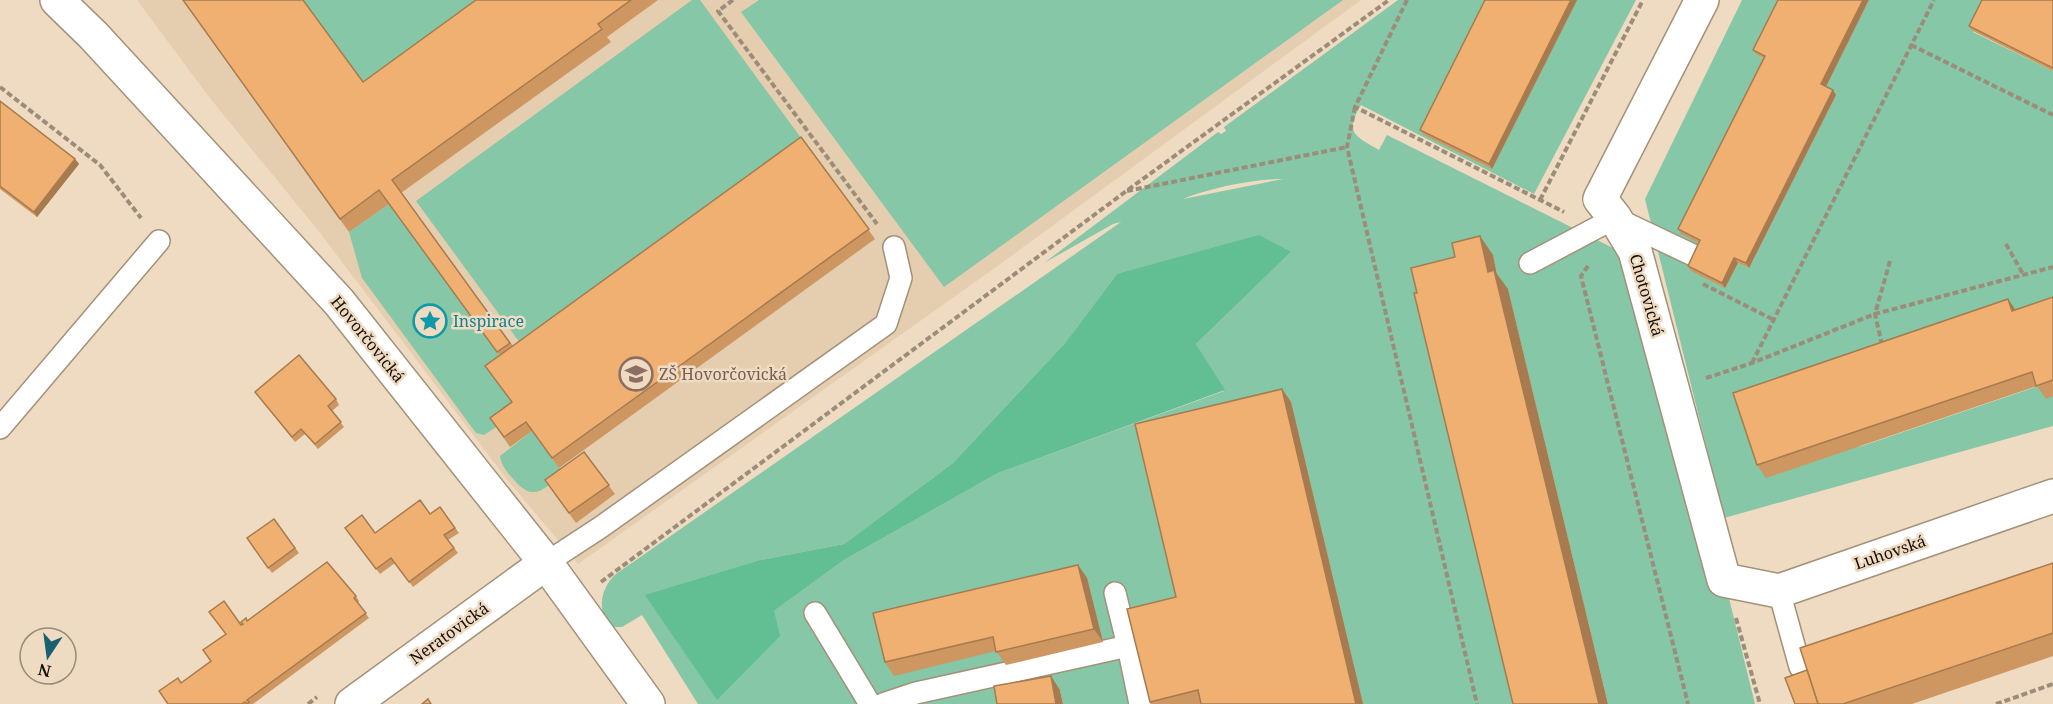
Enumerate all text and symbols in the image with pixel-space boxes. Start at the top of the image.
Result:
street label: Chotovická [1625,251,1669,339]
street label: Hovorčovická [326,291,410,387]
place icon: Inspirace [412,303,448,339]
place label: Inspirace [453,310,524,332]
school or university icon: ZŠ Hovorčovická [618,356,654,392]
place label: ZŠ Hovorčovická [659,363,787,385]
street label: Luhovská [1851,529,1929,575]
street label: Neratovická [405,597,493,669]
north arrow [18,626,78,686]
text: N [36,658,53,683]

